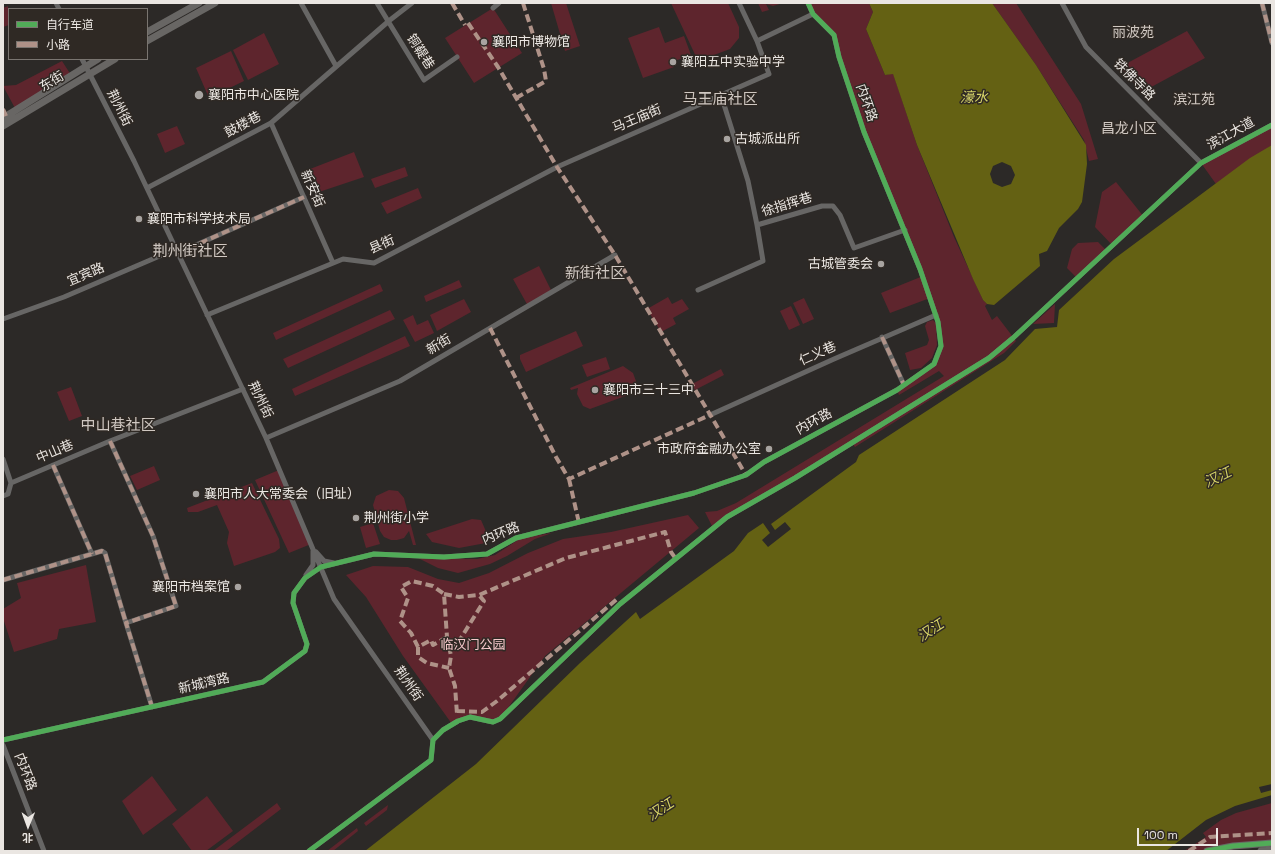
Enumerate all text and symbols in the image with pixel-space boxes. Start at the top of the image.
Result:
legend [8,8,148,60]
text: 自行车道 [46,17,94,33]
district label: 丽波苑 [1112,25,1154,41]
street label: 铜鞮巷 [403,31,437,73]
place label: 襄阳市博物馆 [492,34,570,50]
text: 小路 [46,37,70,53]
marker: 襄阳市博物馆 [479,37,489,47]
place label: 襄阳五中实验中学 [681,54,785,70]
street label: 铁佛寺路 [1110,56,1158,104]
marker: 襄阳五中实验中学 [668,57,678,67]
street label: 东街 [37,69,67,95]
street label: 内环路 [852,82,880,124]
street label: 荆州街 [103,87,135,129]
place label: 襄阳市中心医院 [208,87,299,103]
marker: 襄阳市中心医院 [193,89,205,101]
water label: 濠水 [960,90,988,106]
district label: 马王庙社区 [683,91,757,109]
district label: 滨江苑 [1173,92,1215,108]
street label: 马王庙街 [610,102,664,136]
street label: 鼓楼巷 [222,109,264,141]
street label: 滨江大道 [1204,115,1258,153]
district label: 昌龙小区 [1101,121,1157,137]
place label: 古城派出所 [735,131,800,147]
marker: 古城派出所 [722,134,732,144]
street label: 新安街 [297,168,327,210]
street label: 徐指挥巷 [760,190,814,220]
place label: 襄阳市科学技术局 [147,211,251,227]
marker: 襄阳市科学技术局 [134,214,144,224]
street label: 县街 [367,233,397,257]
district label: 荆州街社区 [153,243,227,261]
place label: 古城管委会 [808,256,873,272]
marker: 古城管委会 [876,259,886,269]
street label: 宜宾路 [65,260,107,290]
district label: 新街社区 [565,265,625,283]
street label: 新街 [424,332,454,358]
street label: 仁义巷 [797,339,839,369]
street label: 荆州街 [244,379,276,421]
place label: 襄阳市三十三中 [603,382,694,398]
marker: 襄阳市三十三中 [590,385,600,395]
street label: 内环路 [793,406,835,438]
district label: 中山巷社区 [81,417,155,435]
street label: 中山巷 [34,437,76,467]
place label: 市政府金融办公室 [657,441,761,457]
marker: 市政府金融办公室 [764,444,774,454]
water label: 汉江 [1202,464,1234,492]
place label: 襄阳市人大常委会（旧址） [204,486,360,502]
marker: 襄阳市人大常委会（旧址） [191,489,201,499]
place label: 荆州街小学 [364,510,429,526]
marker: 荆州街小学 [351,513,361,523]
street label: 内环路 [480,519,522,549]
place label: 襄阳市档案馆 [152,579,230,595]
marker: 襄阳市档案馆 [233,582,243,592]
water label: 汉江 [915,616,947,646]
park label: 临汉门公园 [441,637,505,653]
street label: 荆州街 [390,664,426,704]
street label: 新城湾路 [177,671,231,697]
street label: 内环路 [11,751,39,793]
water label: 汉江 [645,795,677,825]
north arrow [8,806,48,846]
scale bar [1139,820,1220,846]
text: 100 m [1144,827,1178,843]
text: 北 [22,831,33,845]

